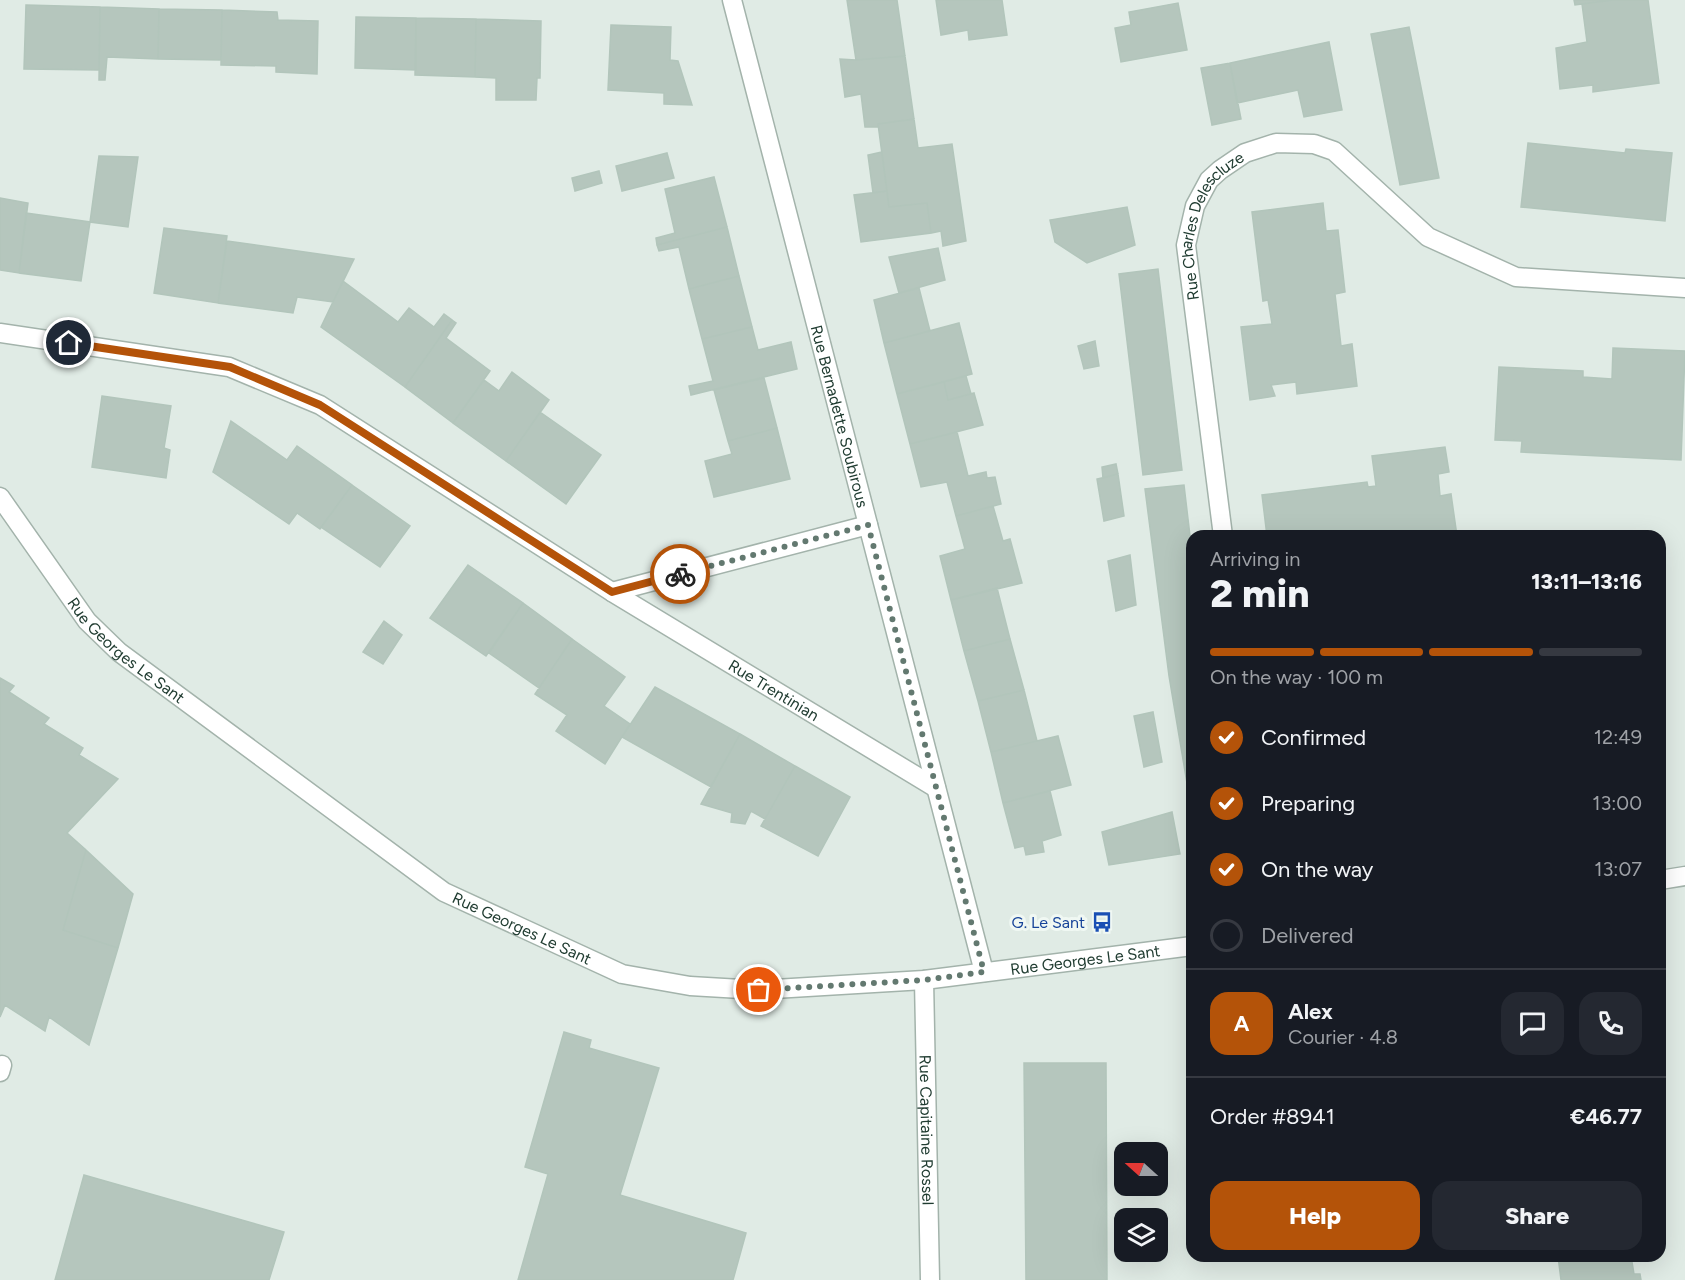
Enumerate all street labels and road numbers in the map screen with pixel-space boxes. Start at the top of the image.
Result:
street label: Rue Charles Delescluze [1176,147,1248,301]
street label: Rue Bernadette Soubirous [807,323,872,510]
street label: Rue Georges Le Sant [63,594,188,707]
street label: Rue Trentinian [725,656,822,725]
street label: Rue Georges Le Sant [449,888,594,969]
street label: Rue Georges Le Sant [1009,941,1161,979]
street label: Rue Capitaine Rossel [915,1054,938,1205]

